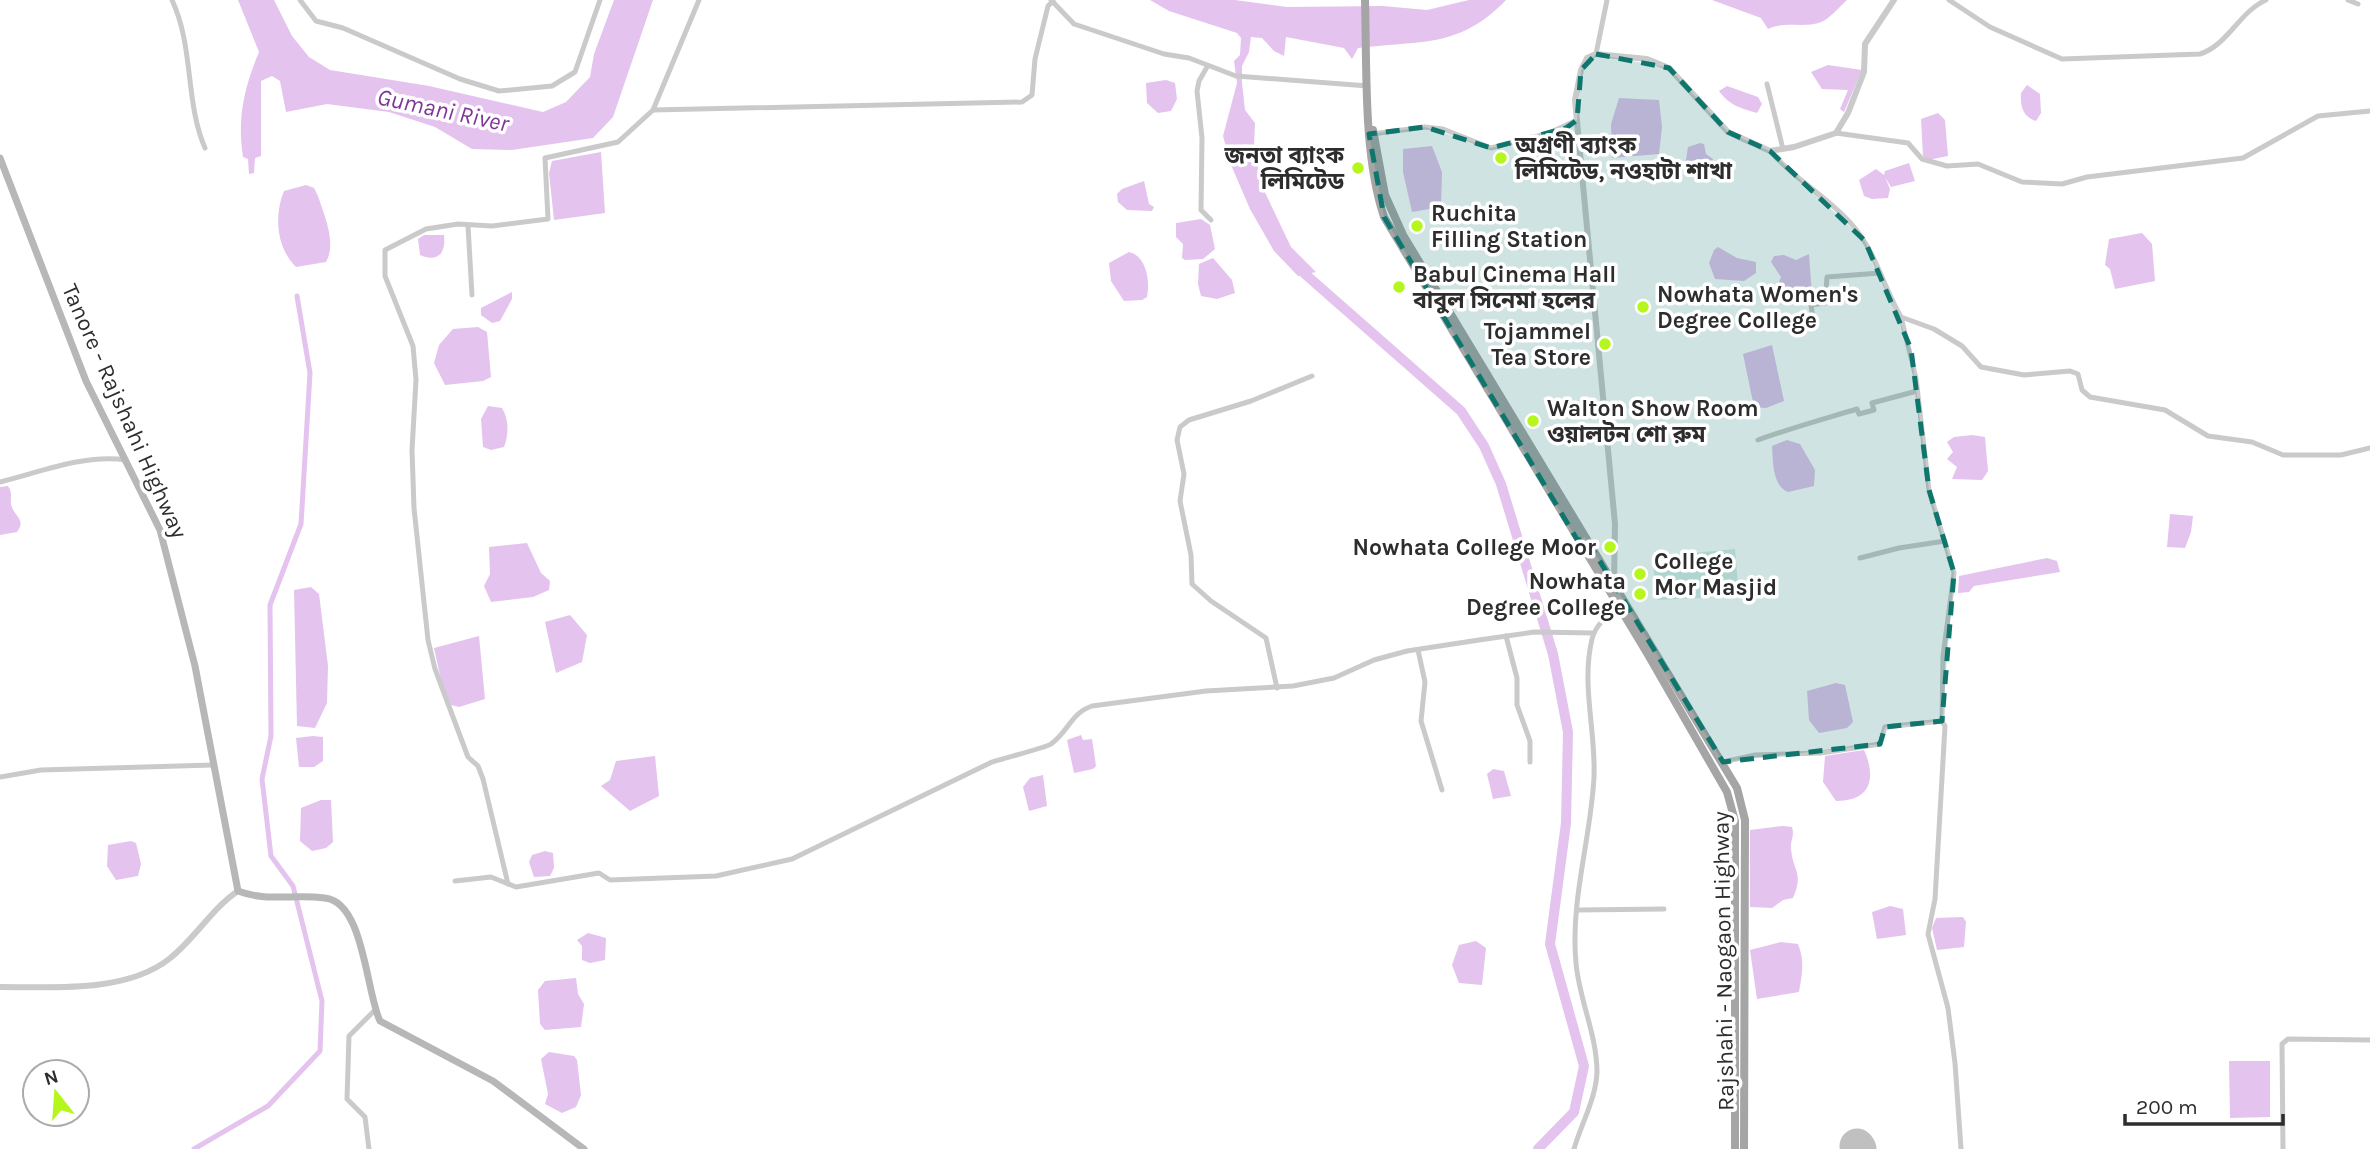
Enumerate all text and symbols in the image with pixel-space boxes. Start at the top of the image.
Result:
water label: Gumani River [375,82,512,138]
place label: অগ্রণী ব্যাংক লিমিটেড, নওহাটা শাখা [1514,131,1732,185]
place label: জনতা ব্যাংক লিমিটেড [1224,142,1344,195]
marker: অগ্রণী ব্যাংক লিমিটেড, নওহাটা শাখা [1493,150,1509,166]
marker: জনতা ব্যাংক লিমিটেড [1350,160,1366,176]
place label: Ruchita Filling Station [1431,200,1587,253]
marker: Ruchita Filling Station [1409,218,1425,234]
place label: Babul Cinema Hall বাবুল সিনেমা হলের [1412,261,1616,314]
marker: Babul Cinema Hall বাবুল সিনেমা হলের [1391,279,1407,295]
street label: Tanore - Rajshahi Highway [56,280,193,543]
place label: Nowhata Women's Degree College [1657,281,1859,334]
marker: Nowhata Women's Degree College [1635,299,1651,315]
place label: Tojammel Tea Store [1484,318,1591,371]
marker: Tojammel Tea Store [1597,336,1613,352]
place label: Walton Show Room ওয়ালটন শো রুম [1547,395,1758,448]
marker: Walton Show Room ওয়ালটন শো রুম [1525,413,1541,429]
place label: Nowhata College Moor [1353,534,1596,561]
marker: Nowhata College Moor [1602,539,1618,555]
place label: College Mor Masjid [1654,548,1777,601]
marker: College Mor Masjid [1632,566,1648,582]
place label: Nowhata Degree College [1466,568,1626,621]
marker: Nowhata Degree College [1632,586,1648,602]
street label: Rajshahi - Naogaon Highway [1707,811,1740,1111]
north arrow [21,1058,91,1128]
text: N [42,1065,61,1090]
scale bar [2125,1082,2282,1126]
text: 200 m [2136,1095,2198,1119]

